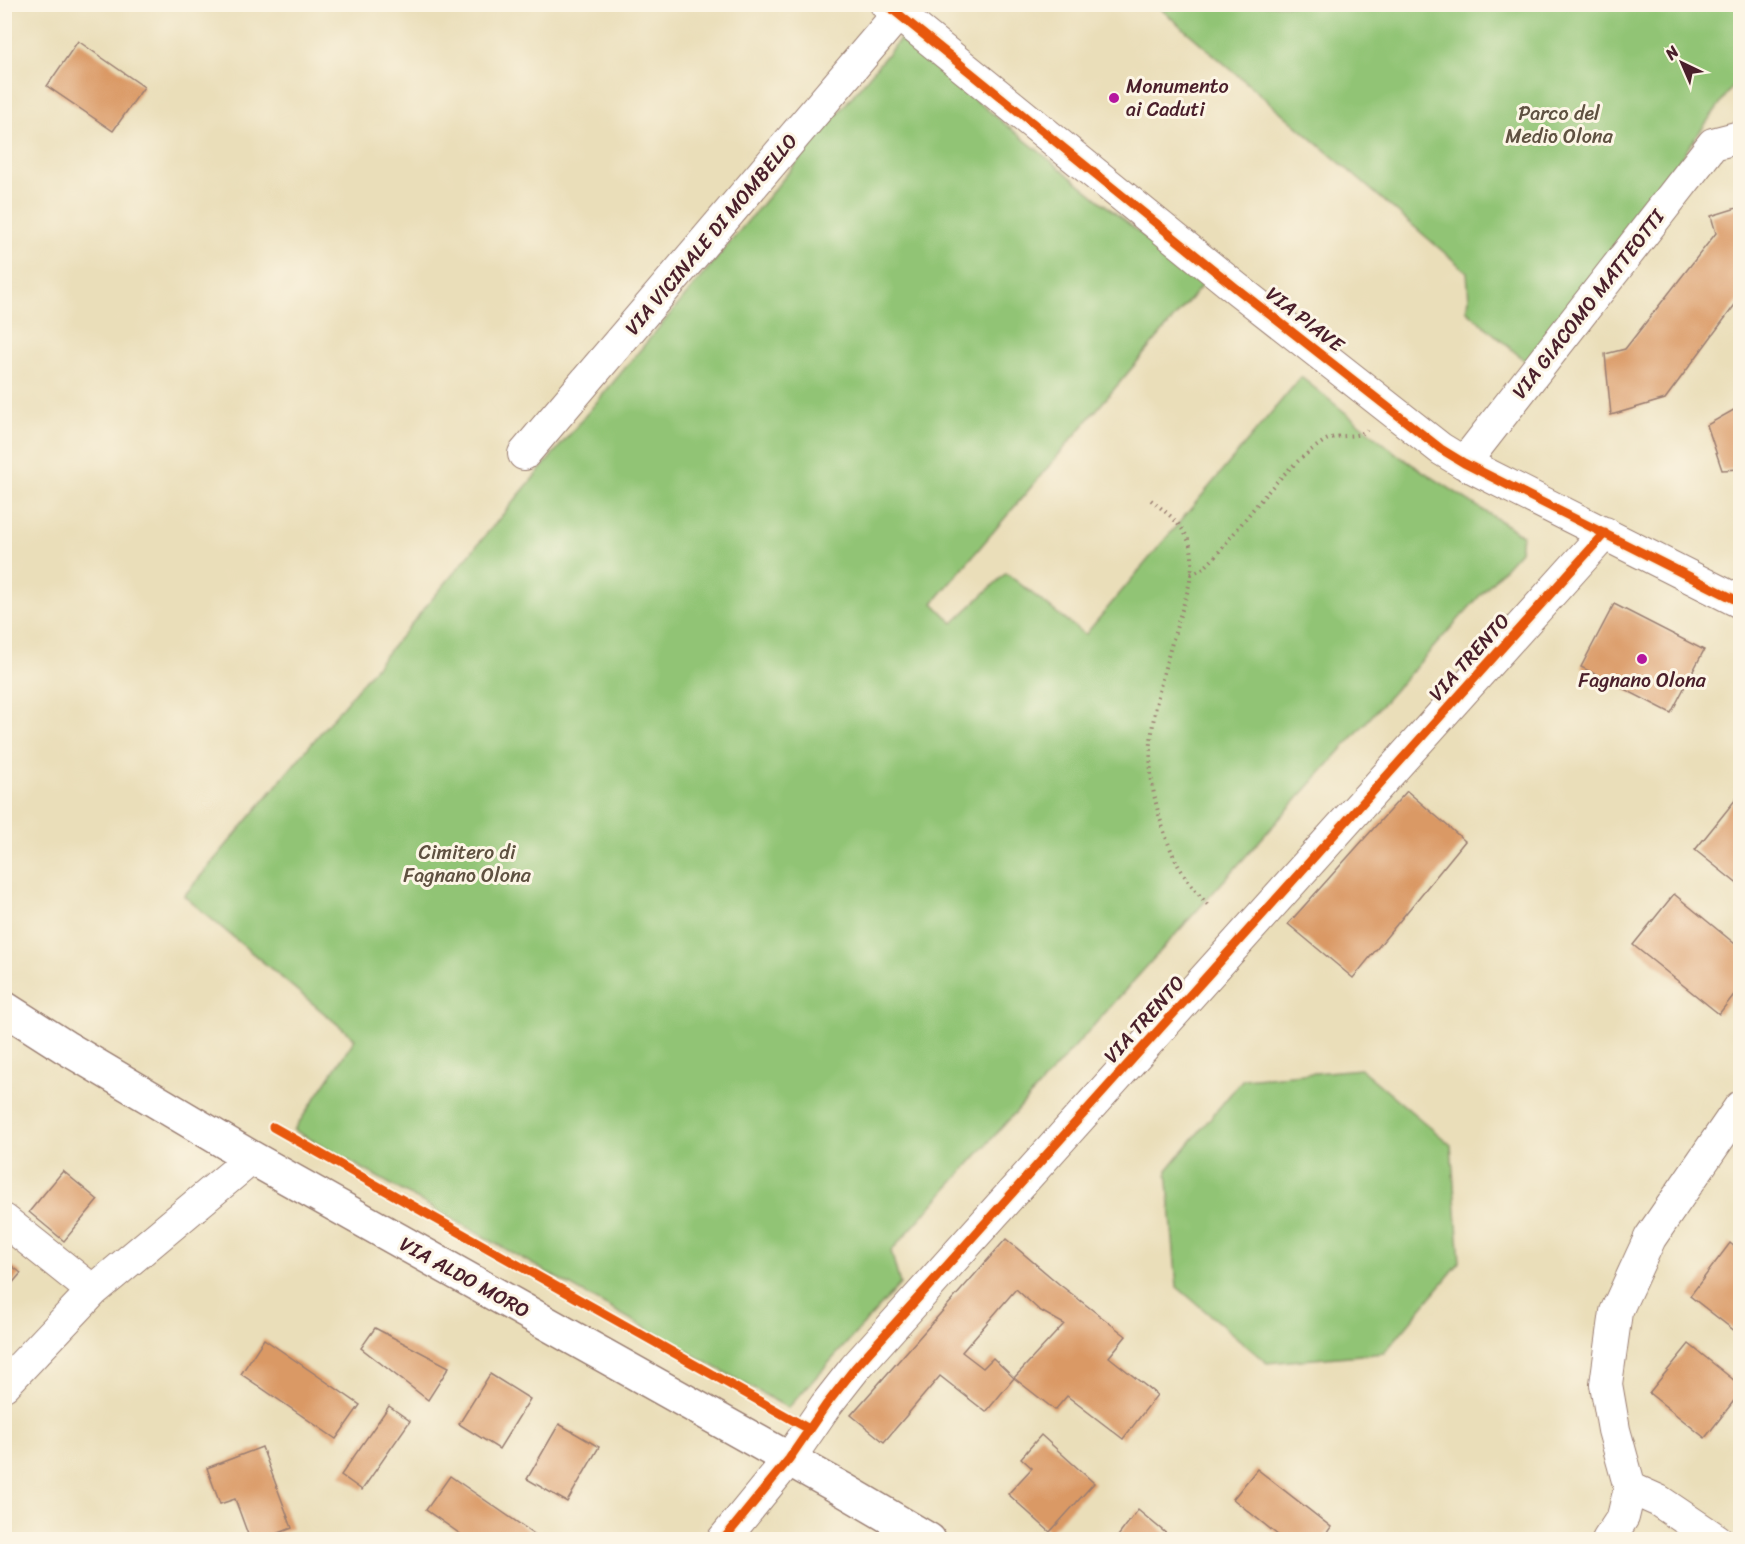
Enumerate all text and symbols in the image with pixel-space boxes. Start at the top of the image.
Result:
north arrow [1652,33,1712,93]
text: N [1657,38,1687,68]
place label: Monumento ai Caduti [1126,69,1229,127]
marker: Monumento ai Caduti [1107,91,1121,105]
park label: Parco del Medio Olona [1505,96,1614,154]
street label: VIA VICINALE DI MOMBELLO [616,125,807,343]
street label: VIA GIACOMO MATTEOTTI [1503,201,1675,407]
street label: VIA PIAVE [1258,277,1353,363]
street label: VIA TRENTO [1420,605,1519,710]
marker: Fagnano Olona [1635,652,1649,666]
place label: Fagnano Olona [1578,663,1707,698]
park label: Cimitero di Fagnano Olona [403,835,532,893]
street label: VIA TRENTO [1095,967,1194,1072]
street label: VIA ALDO MORO [393,1227,537,1328]

